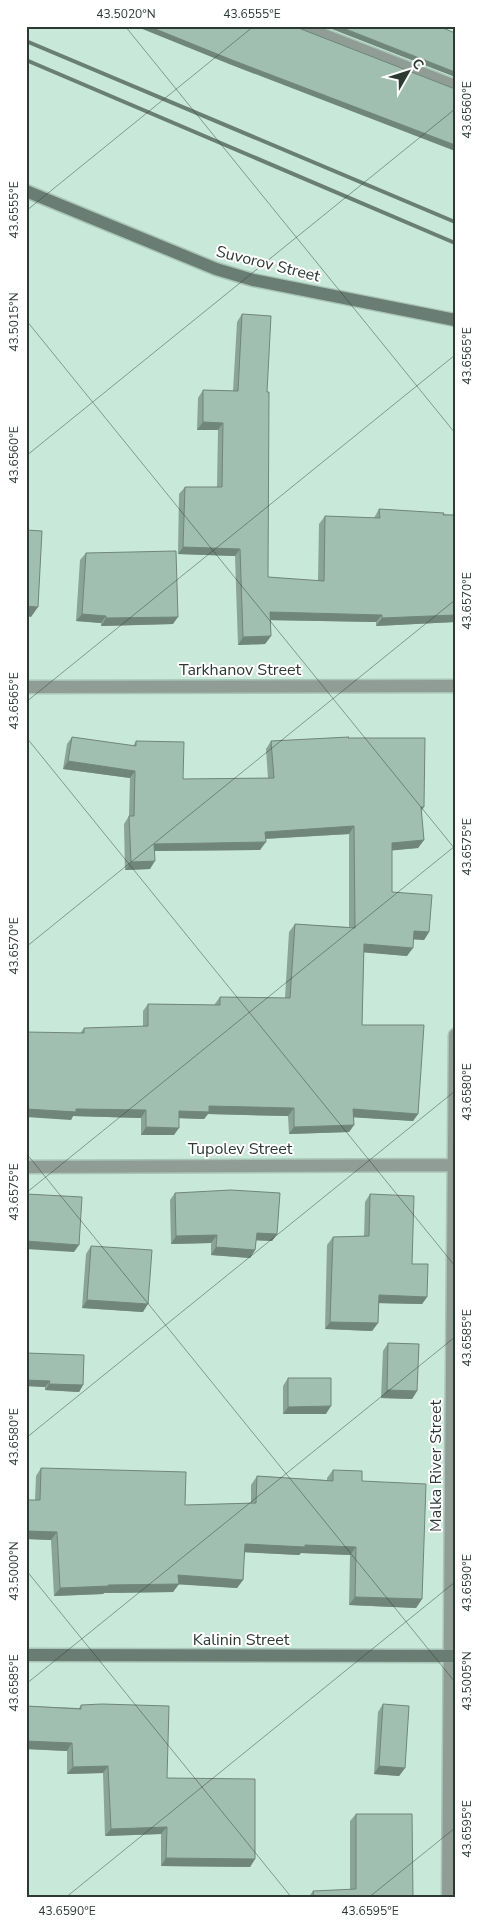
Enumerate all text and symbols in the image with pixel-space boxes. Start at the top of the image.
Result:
text: 43.5020°N [96,6,156,22]
text: 43.6555°E [223,6,281,22]
north arrow [384,48,434,98]
text: С [407,54,428,74]
text: 43.6560°E [459,81,475,139]
text: 43.6555°E [6,181,22,239]
street label: Suvorov Street [214,240,323,288]
text: 43.5015°N [6,292,22,352]
text: 43.6565°E [459,327,475,385]
text: 43.6560°E [6,426,22,484]
text: 43.6570°E [459,572,475,630]
street label: Tarkhanov Street [179,659,301,681]
text: 43.6565°E [6,672,22,730]
text: 43.6575°E [459,818,475,876]
text: 43.6570°E [6,917,22,975]
text: 43.6580°E [459,1063,475,1121]
street label: Tupolev Street [188,1138,293,1160]
text: 43.6575°E [6,1163,22,1221]
text: 43.6585°E [459,1309,475,1367]
street label: Malka River Street [425,1400,447,1532]
text: 43.6580°E [6,1408,22,1466]
text: 43.5000°N [6,1541,22,1601]
text: 43.6590°E [459,1554,475,1612]
street label: Kalinin Street [193,1629,290,1651]
text: 43.5005°N [459,1651,475,1711]
text: 43.6585°E [6,1654,22,1712]
text: 43.6595°E [459,1800,475,1858]
text: 43.6590°E [38,1903,96,1919]
text: 43.6595°E [341,1903,399,1919]

